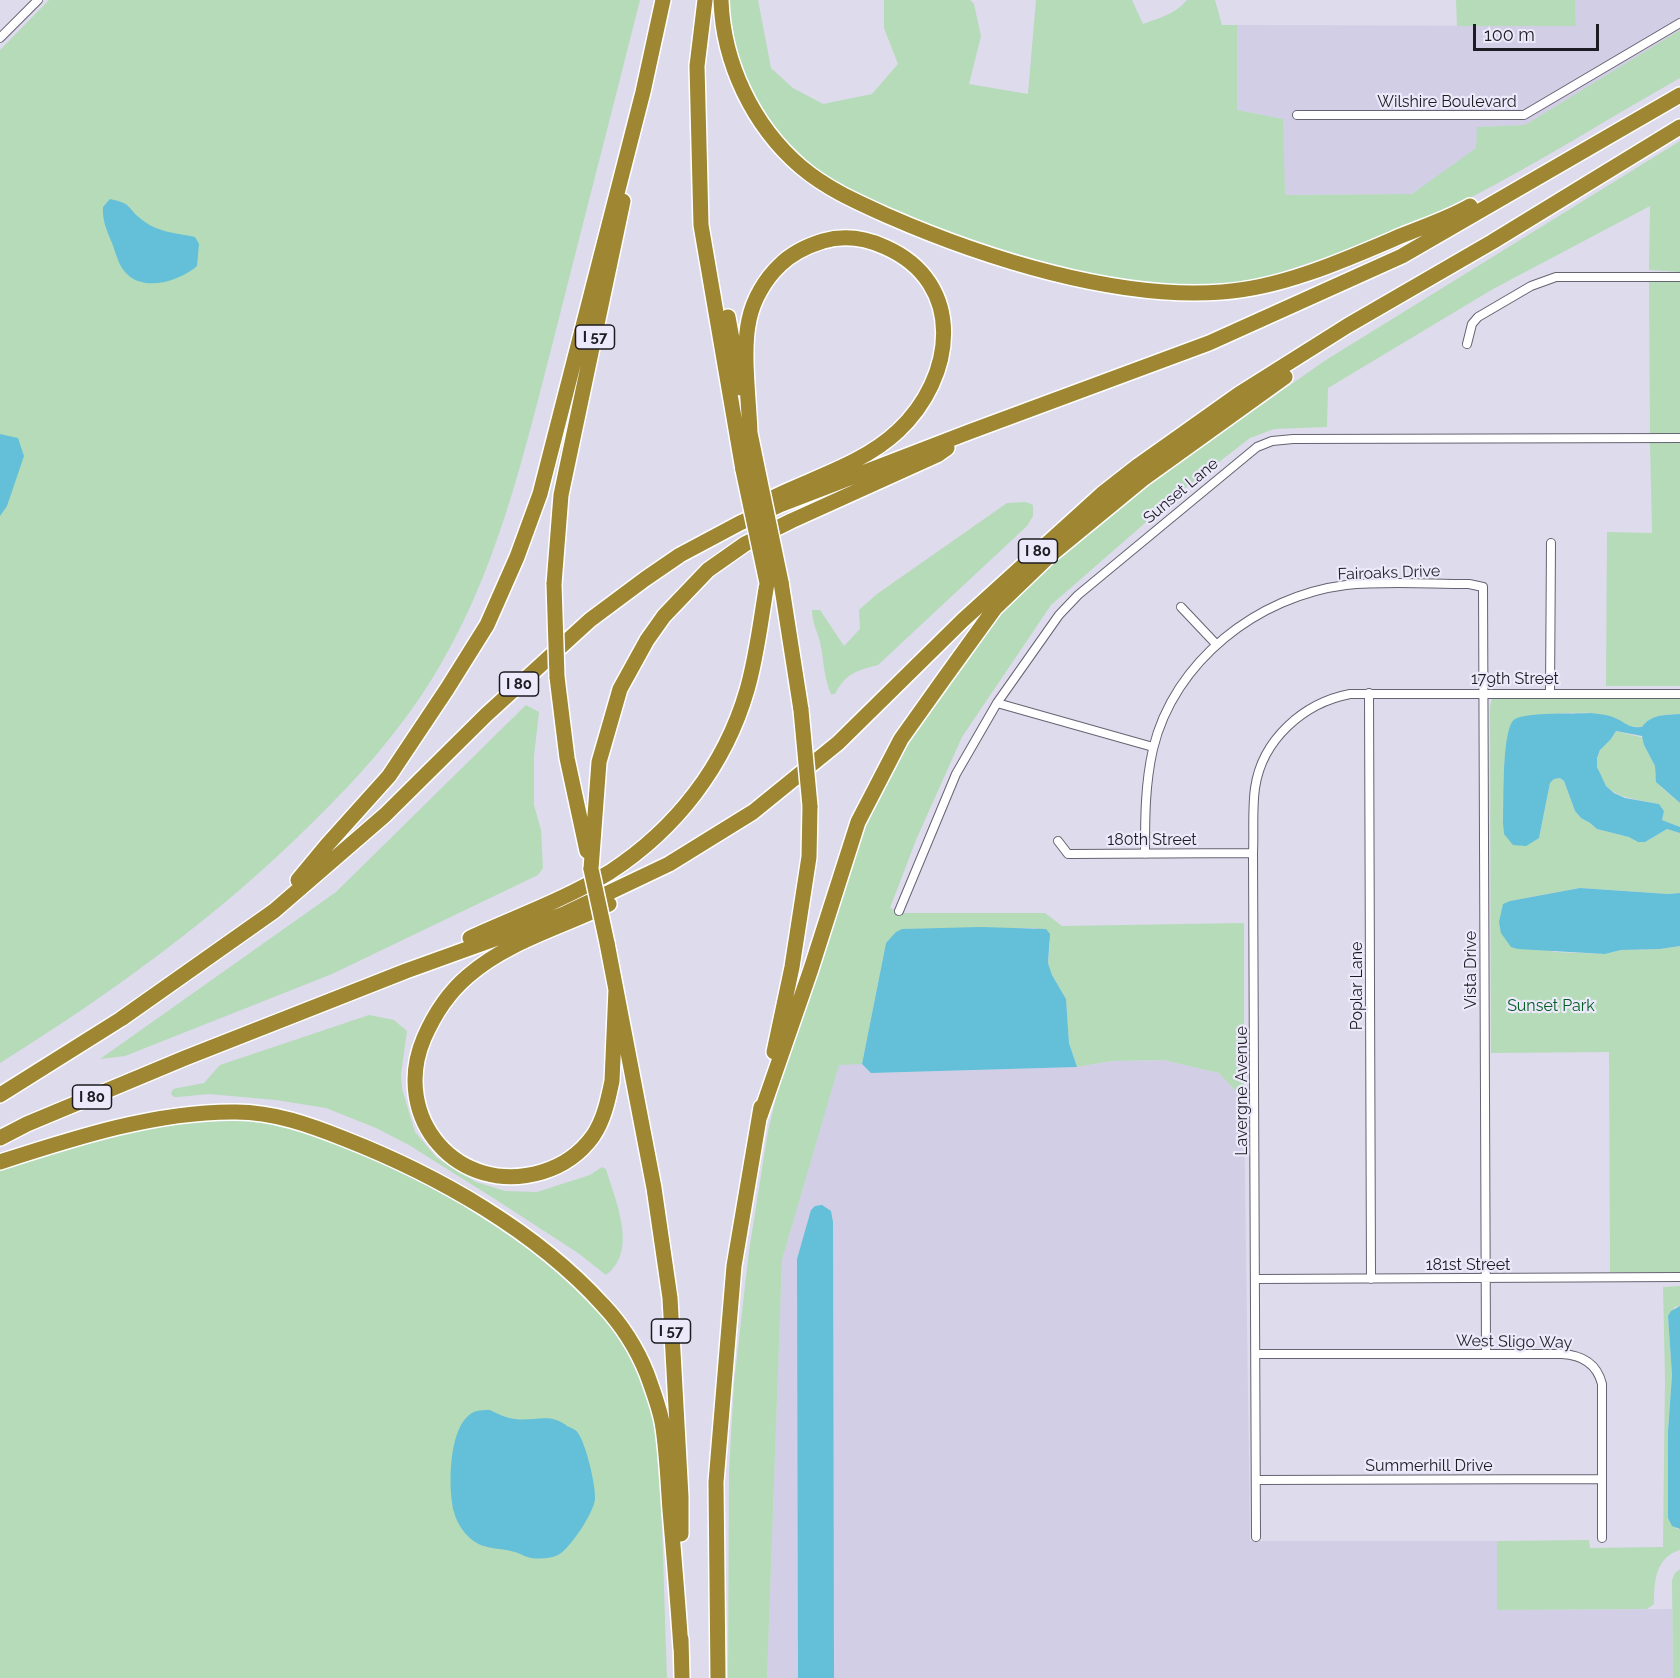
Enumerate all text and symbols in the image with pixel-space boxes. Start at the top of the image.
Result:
scale bar [1476,12,1602,50]
text: 100 m [1484,24,1535,45]
street label: Wilshire Boulevard [1377,92,1517,112]
road number: I 57 [576,325,614,349]
street label: Sunset Lane [1140,454,1222,528]
road number: I 80 [1018,539,1058,563]
street label: Fairoaks Drive [1337,562,1441,584]
street label: 179th Street [1471,669,1559,689]
road number: I 80 [500,672,538,696]
street label: 180th Street [1107,830,1197,850]
street label: Vista Drive [1461,931,1481,1009]
street label: Poplar Lane [1347,942,1367,1030]
park label: Sunset Park [1507,996,1595,1016]
street label: Lavergne Avenue [1232,1026,1252,1156]
road number: I 80 [72,1085,112,1109]
street label: 181st Street [1426,1255,1510,1275]
road number: I 57 [652,1319,690,1343]
street label: West Sligo Way [1456,1331,1572,1353]
street label: Summerhill Drive [1365,1456,1493,1476]

